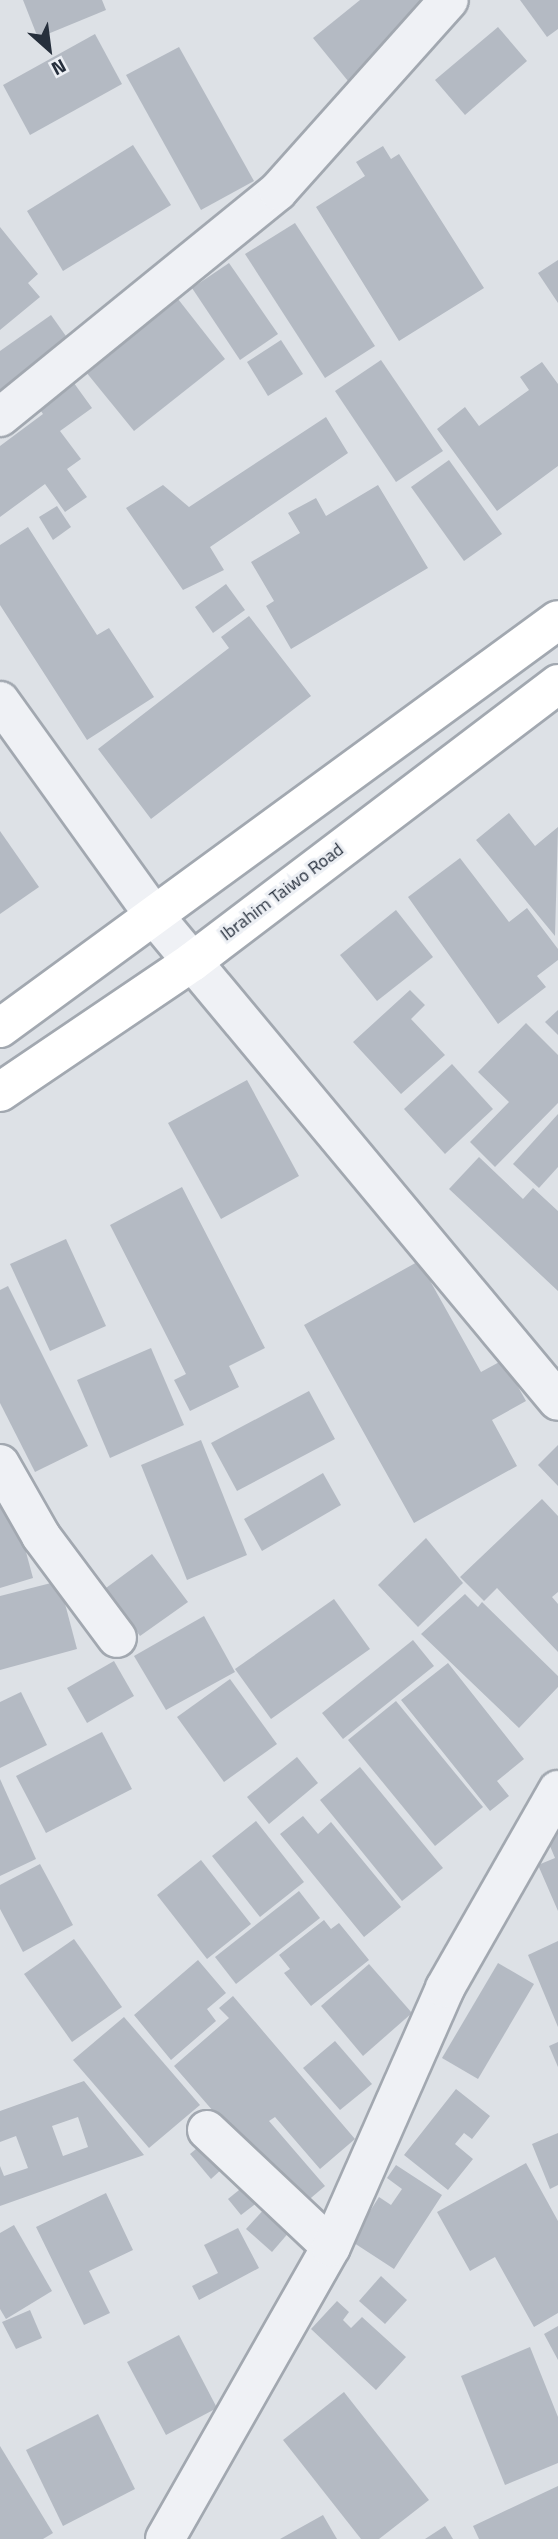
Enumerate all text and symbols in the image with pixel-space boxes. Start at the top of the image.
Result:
north arrow [14,14,84,84]
text: N [46,52,72,84]
street label: Ibrahim Taiwo Road [216,839,348,945]

